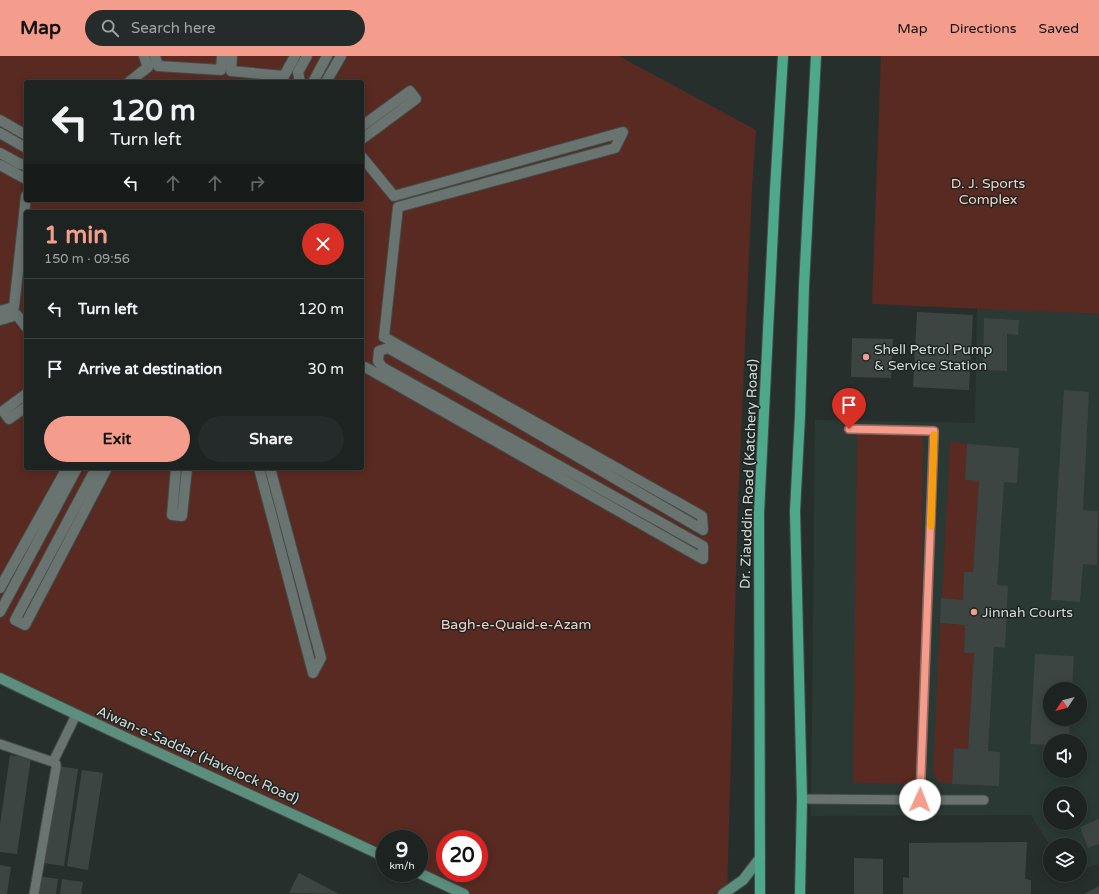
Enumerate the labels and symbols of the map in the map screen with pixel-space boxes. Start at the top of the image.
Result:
park label: D. J. Sports Complex [951,175,1026,208]
place label: Shell Petrol Pump & Service Station [874,341,993,374]
marker: Shell Petrol Pump & Service Station [861,352,871,362]
street label: Dr. Ziauddin Road (Katchery Road) [736,359,762,589]
pin [832,388,866,429]
place label: Jinnah Courts [982,604,1073,621]
marker: Jinnah Courts [969,607,979,617]
park label: Bagh-e-Quaid-e-Azam [441,616,591,633]
north arrow [1043,682,1087,726]
street label: Aiwan-e-Saddar (Havelock Road) [94,703,302,807]
position arrow [899,779,941,821]
speed limit sign: 20 [436,830,488,882]

